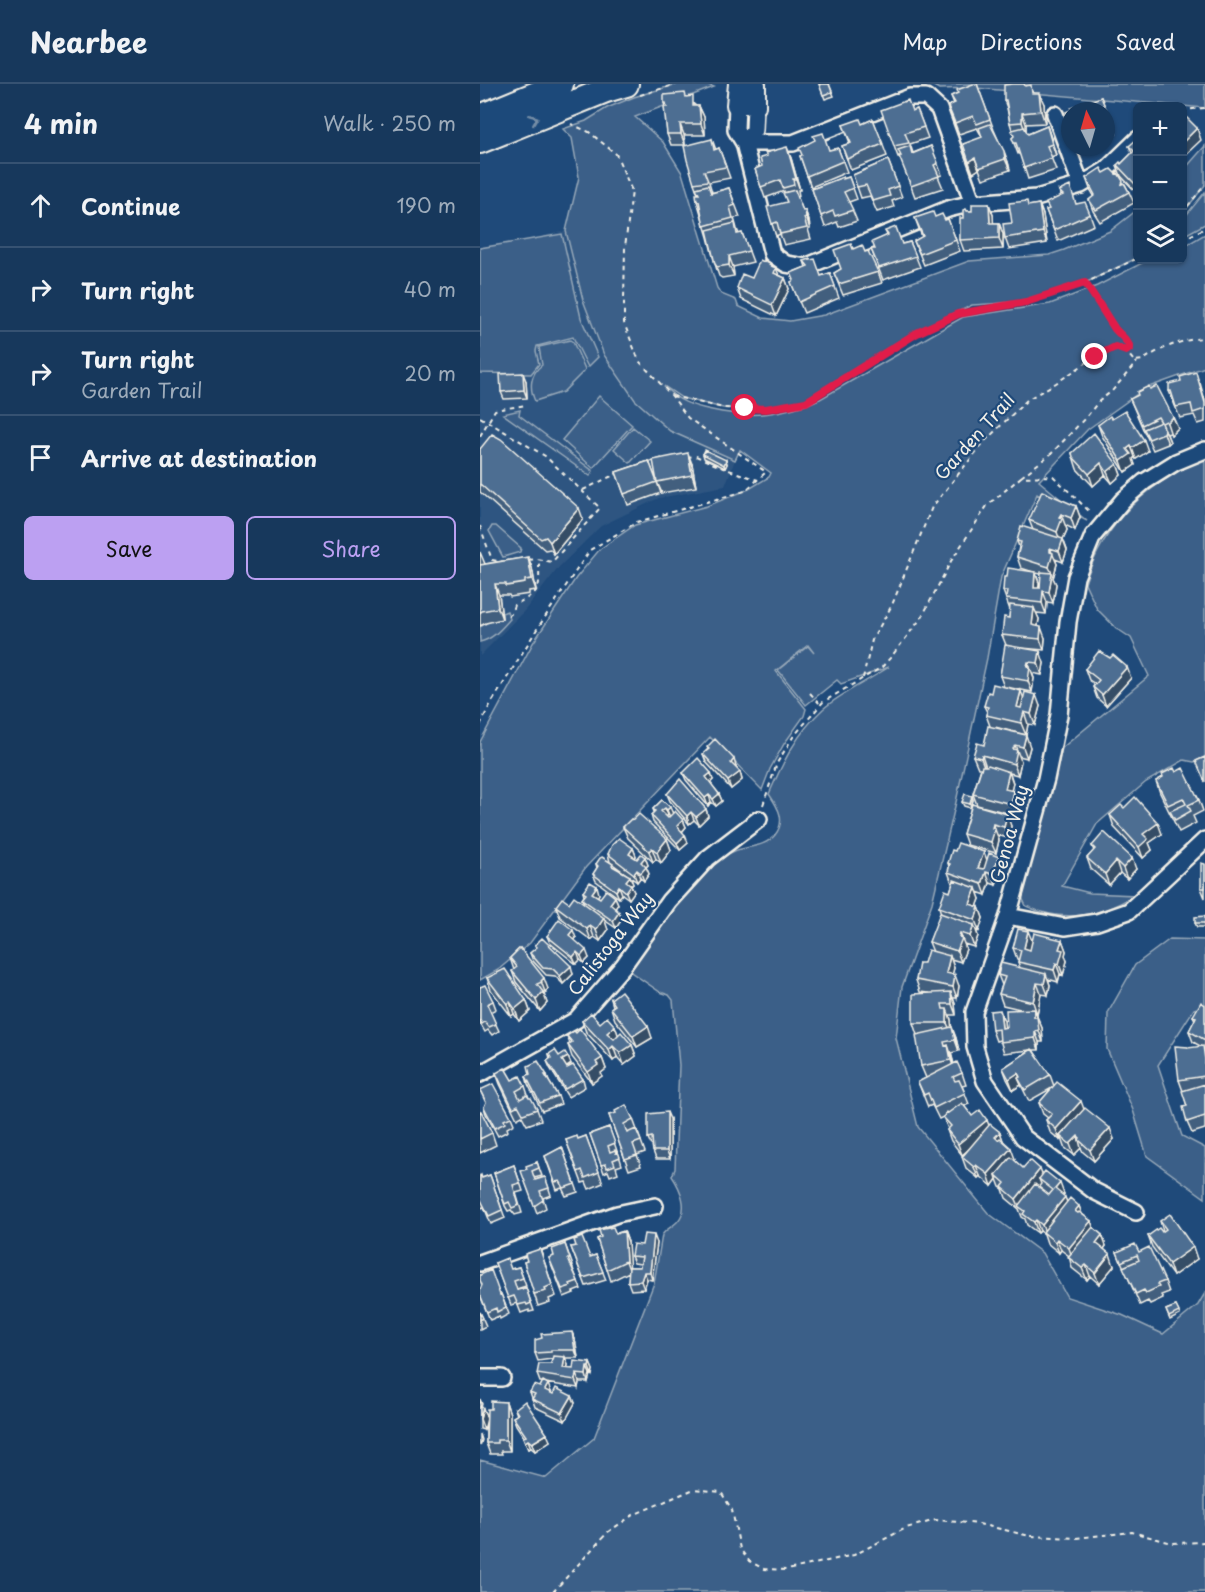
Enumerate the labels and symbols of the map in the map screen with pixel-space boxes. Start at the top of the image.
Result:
north arrow [1061,102,1115,156]
one-way arrow [528,114,539,126]
route end [1081,343,1107,369]
street label: Garden Trail [927,386,1020,486]
route start [731,394,757,420]
street label: Genoa Way [982,781,1035,886]
street label: Calistoga Way [560,885,659,1001]

